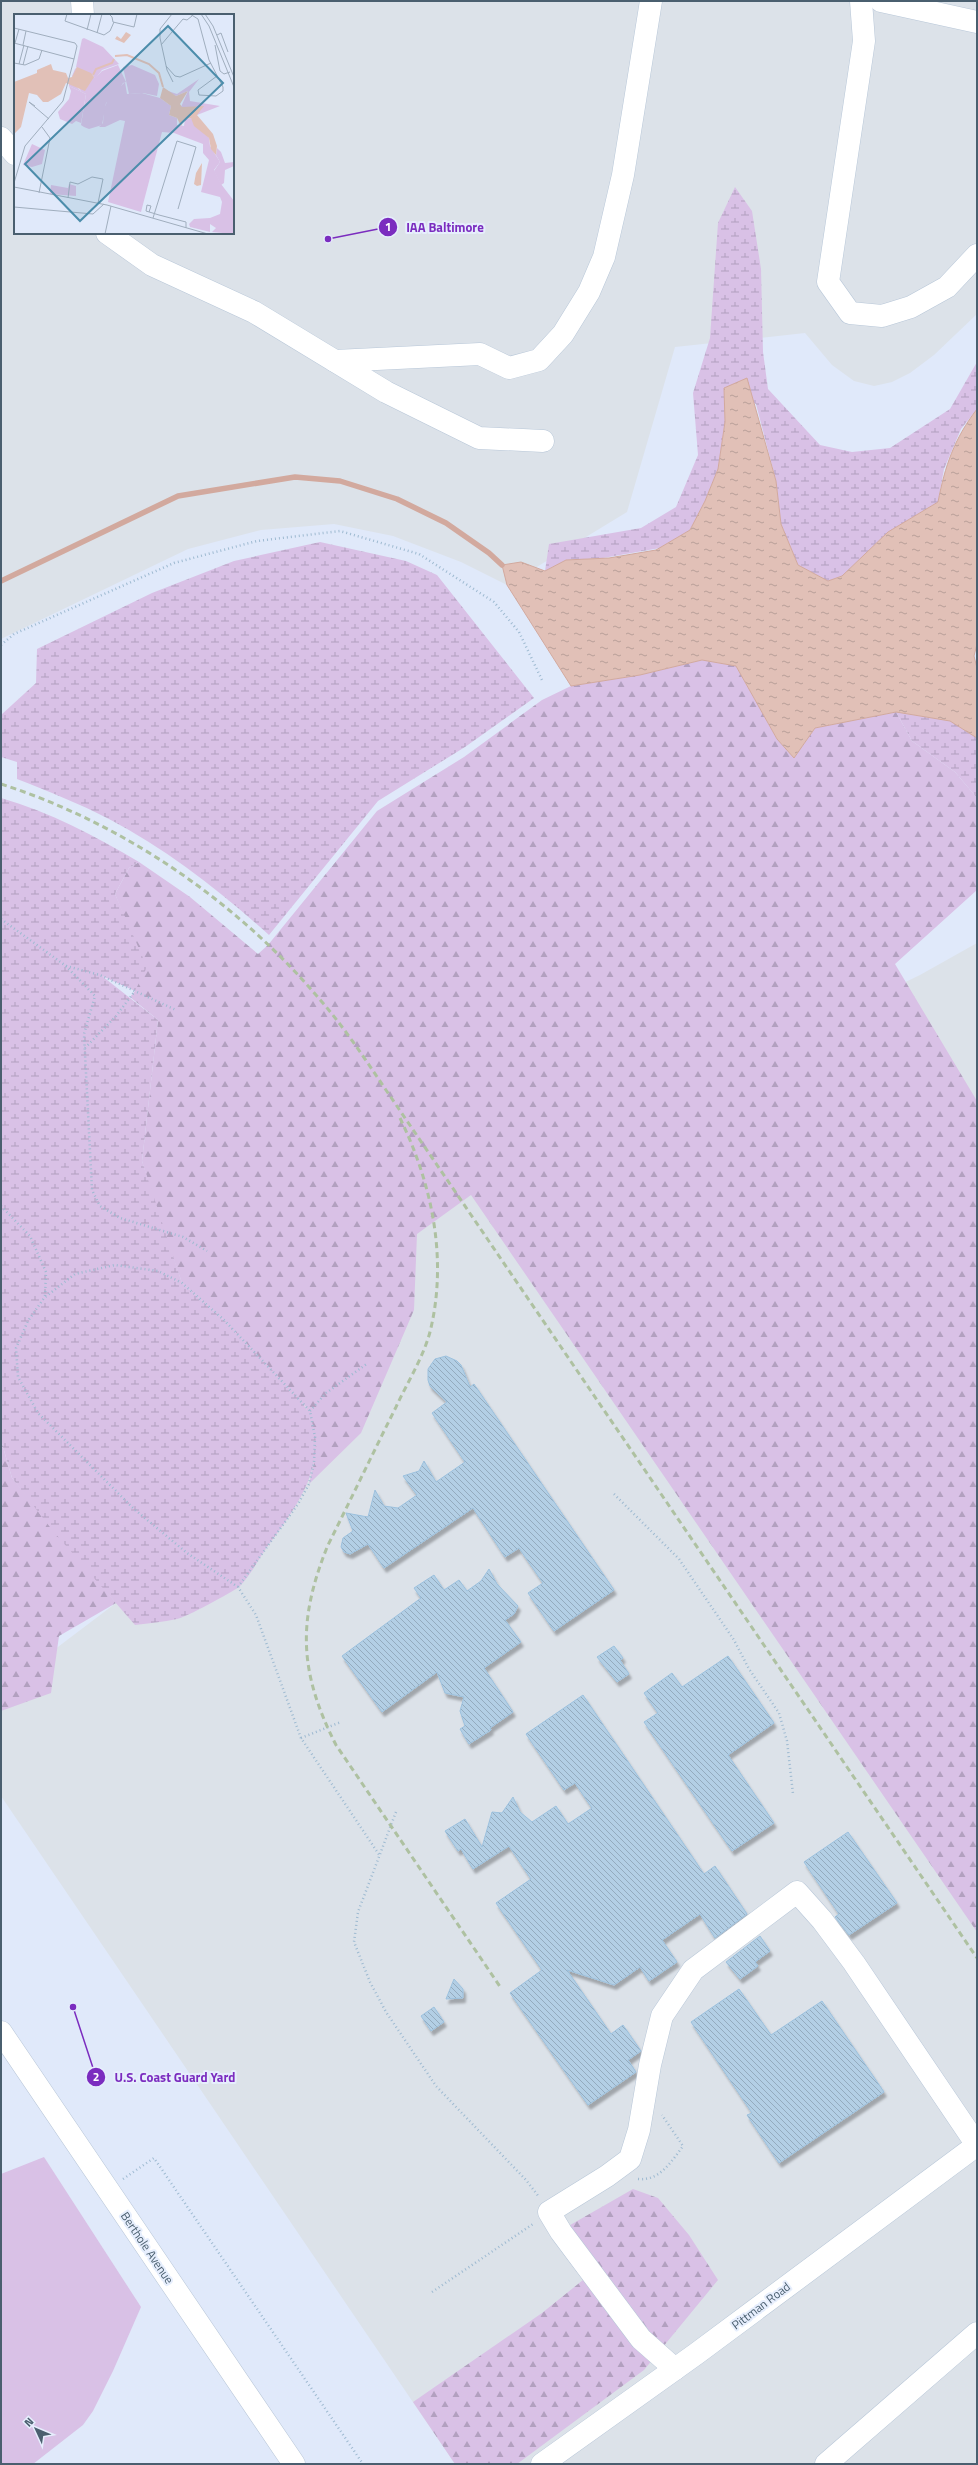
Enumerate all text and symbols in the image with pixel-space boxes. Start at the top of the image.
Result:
inset map [14,14,234,234]
callout: IAA Baltimore [378,214,492,239]
text: 1 [385,217,391,236]
text: IAA Baltimore [406,217,484,237]
callout: U.S. Coast Guard Yard [86,2065,243,2090]
text: 2 [93,2067,99,2086]
text: U.S. Coast Guard Yard [115,2067,235,2087]
street label: Berthole Avenue [116,2208,179,2288]
street label: Pittman Road [727,2277,794,2334]
north arrow [16,2409,56,2449]
text: N [20,2414,37,2430]

